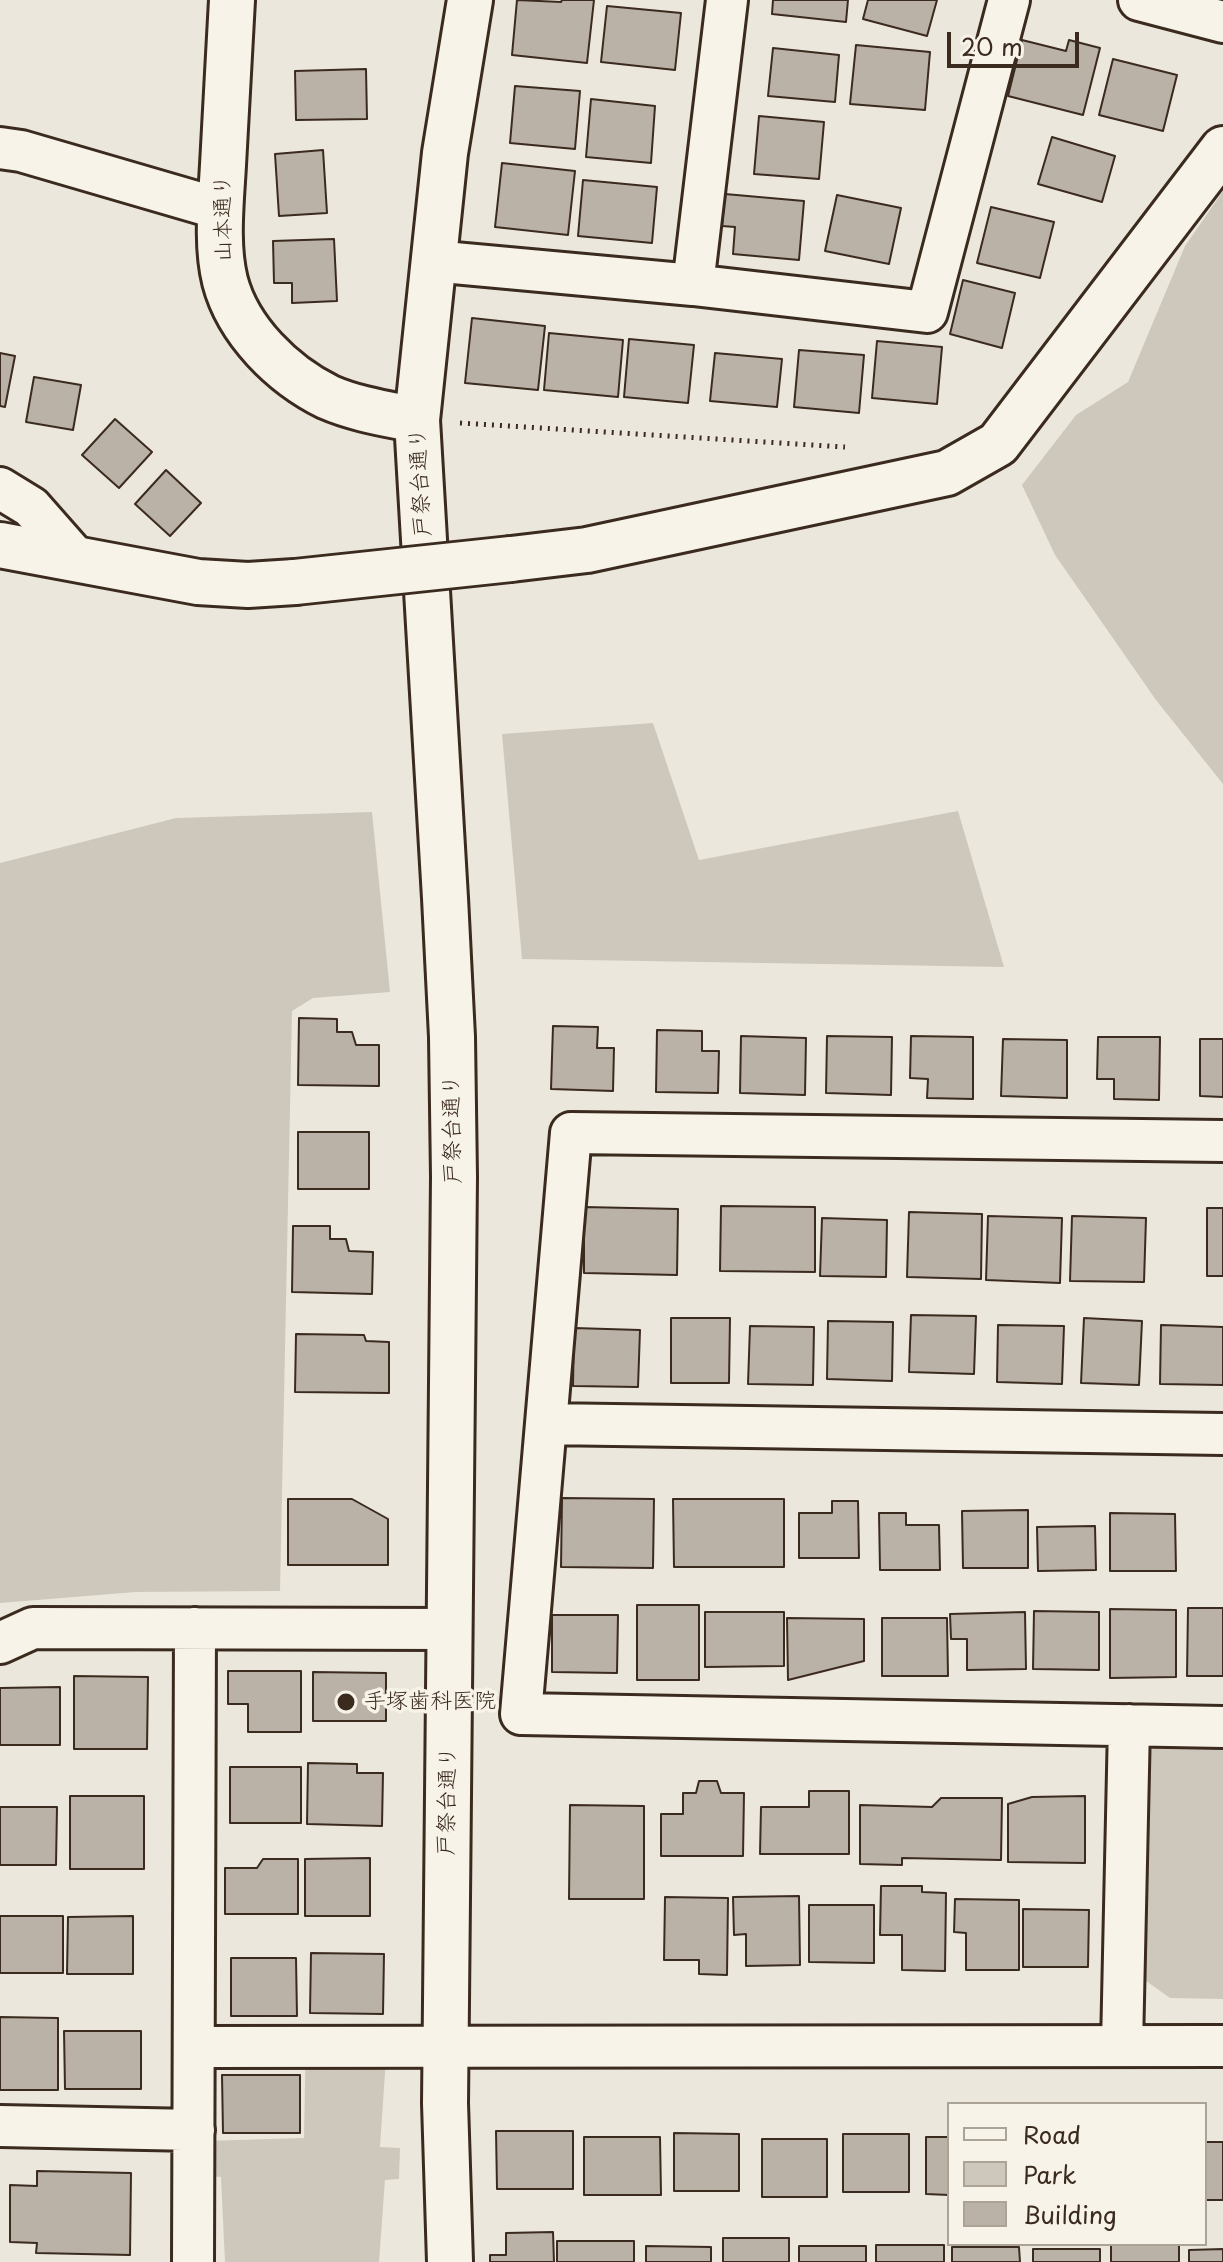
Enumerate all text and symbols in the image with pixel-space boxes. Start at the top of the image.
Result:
scale bar [951,16,1083,66]
text: 20 m [961,28,1023,64]
street label: 山本通り [210,174,238,262]
street label: 戸祭台通り [405,426,437,538]
street label: 戸祭台通り [439,1074,467,1184]
place label: 手塚歯科医院 [364,1689,496,1715]
marker: 手塚歯科医院 [335,1691,357,1713]
street label: 戸祭台通り [434,1746,462,1856]
legend [947,2102,1207,2246]
text: Road [1023,2116,1081,2152]
text: Park [1023,2156,1077,2192]
text: Building [1023,2196,1117,2232]

